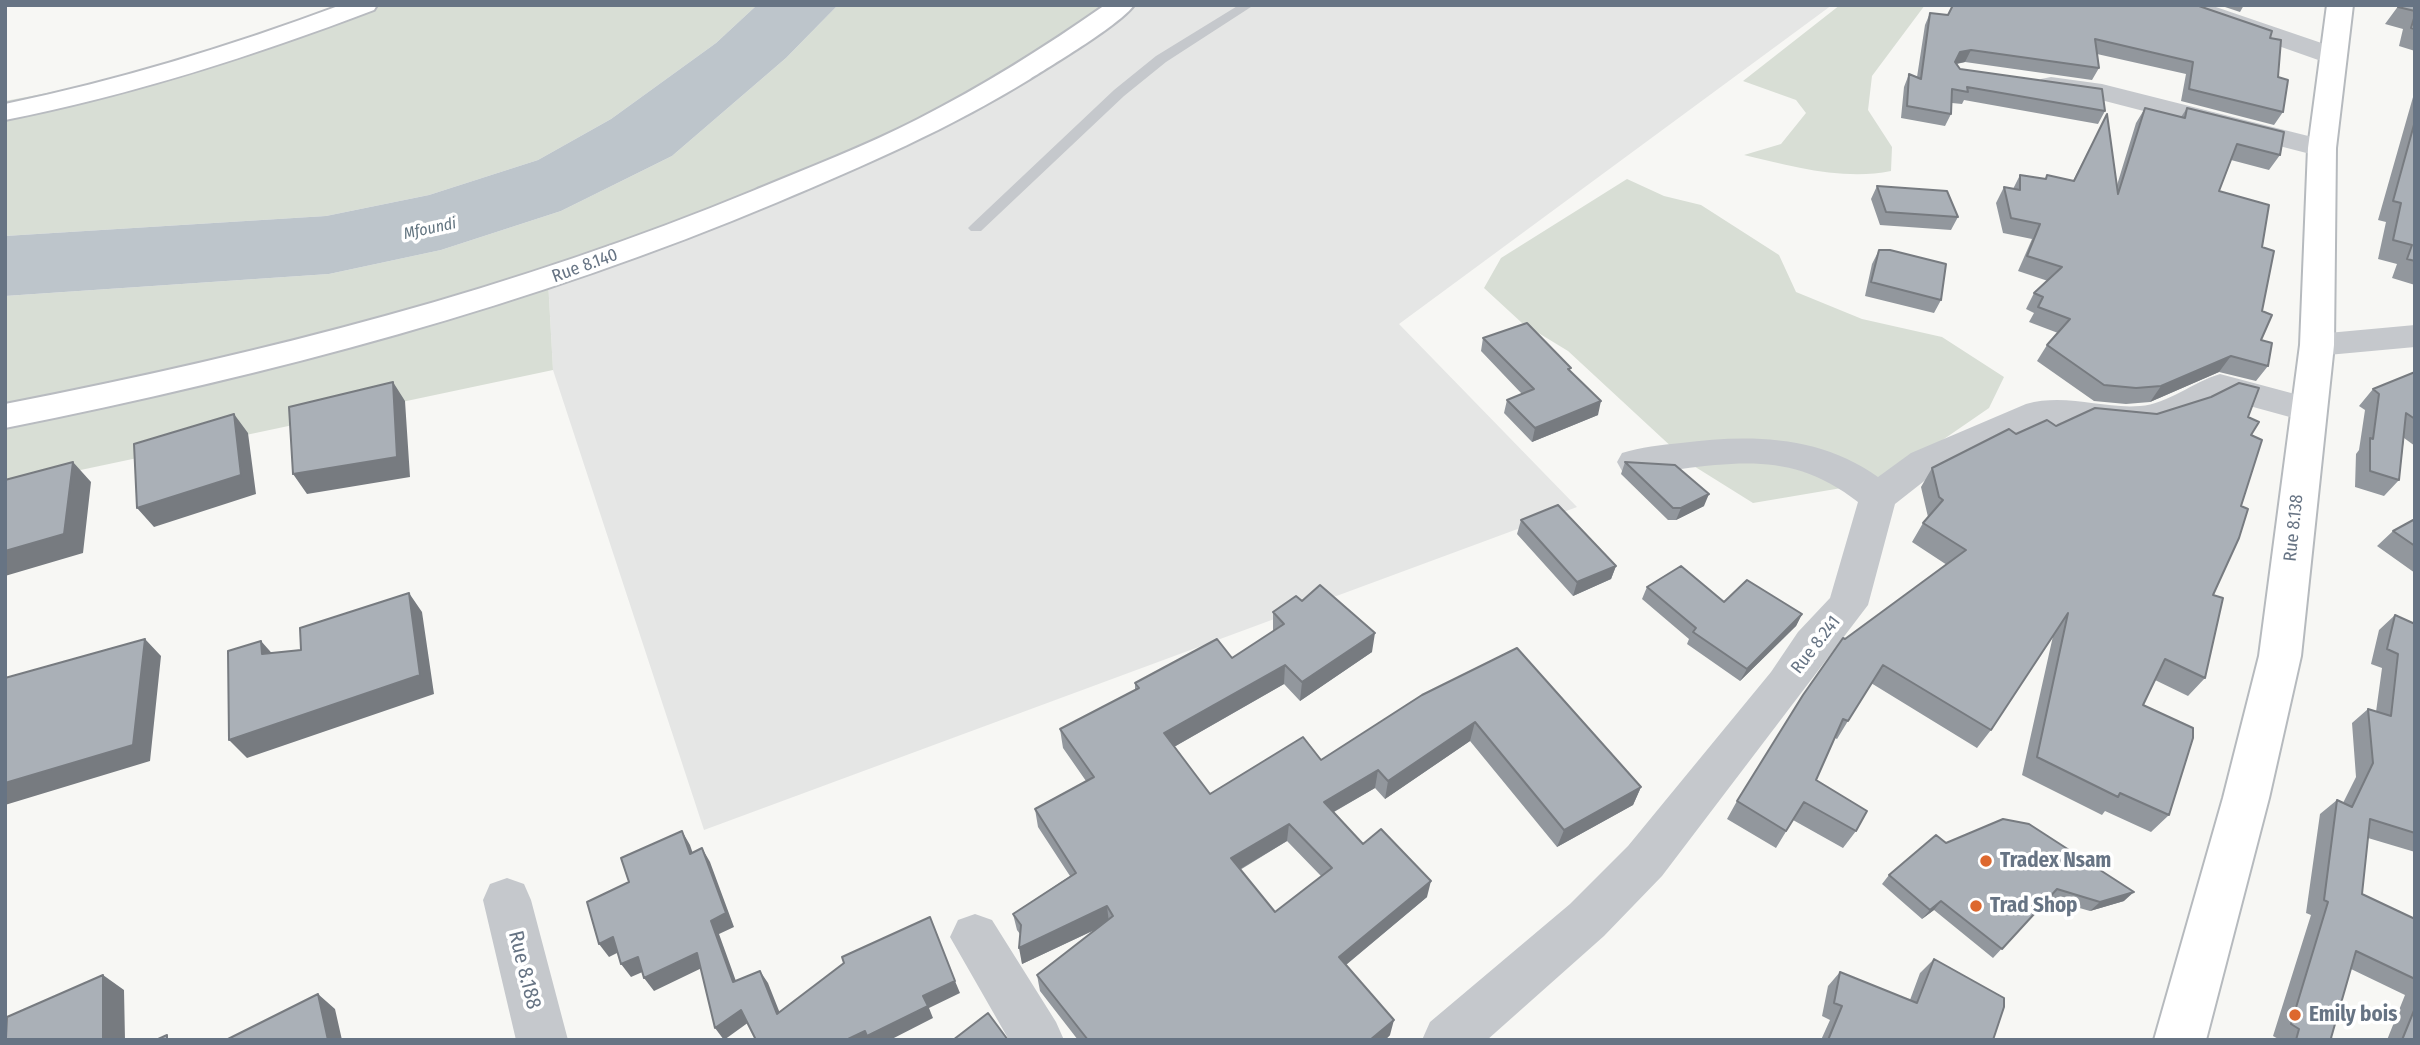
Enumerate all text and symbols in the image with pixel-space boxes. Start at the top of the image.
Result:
water label: Mfoundi [402,214,458,244]
street label: Rue 8.140 [549,244,621,288]
street label: Rue 8.138 [2280,493,2308,563]
street label: Rue 8.241 [1787,612,1845,678]
place label: Tradex Nsam [2000,848,2111,874]
marker: Tradex Nsam [1978,853,1994,869]
place label: Trad Shop [1990,893,2078,919]
marker: Trad Shop [1968,898,1984,914]
street label: Rue 8.188 [502,928,546,1012]
place label: Emily bois [2309,1002,2397,1028]
marker: Emily bois [2287,1007,2303,1023]

